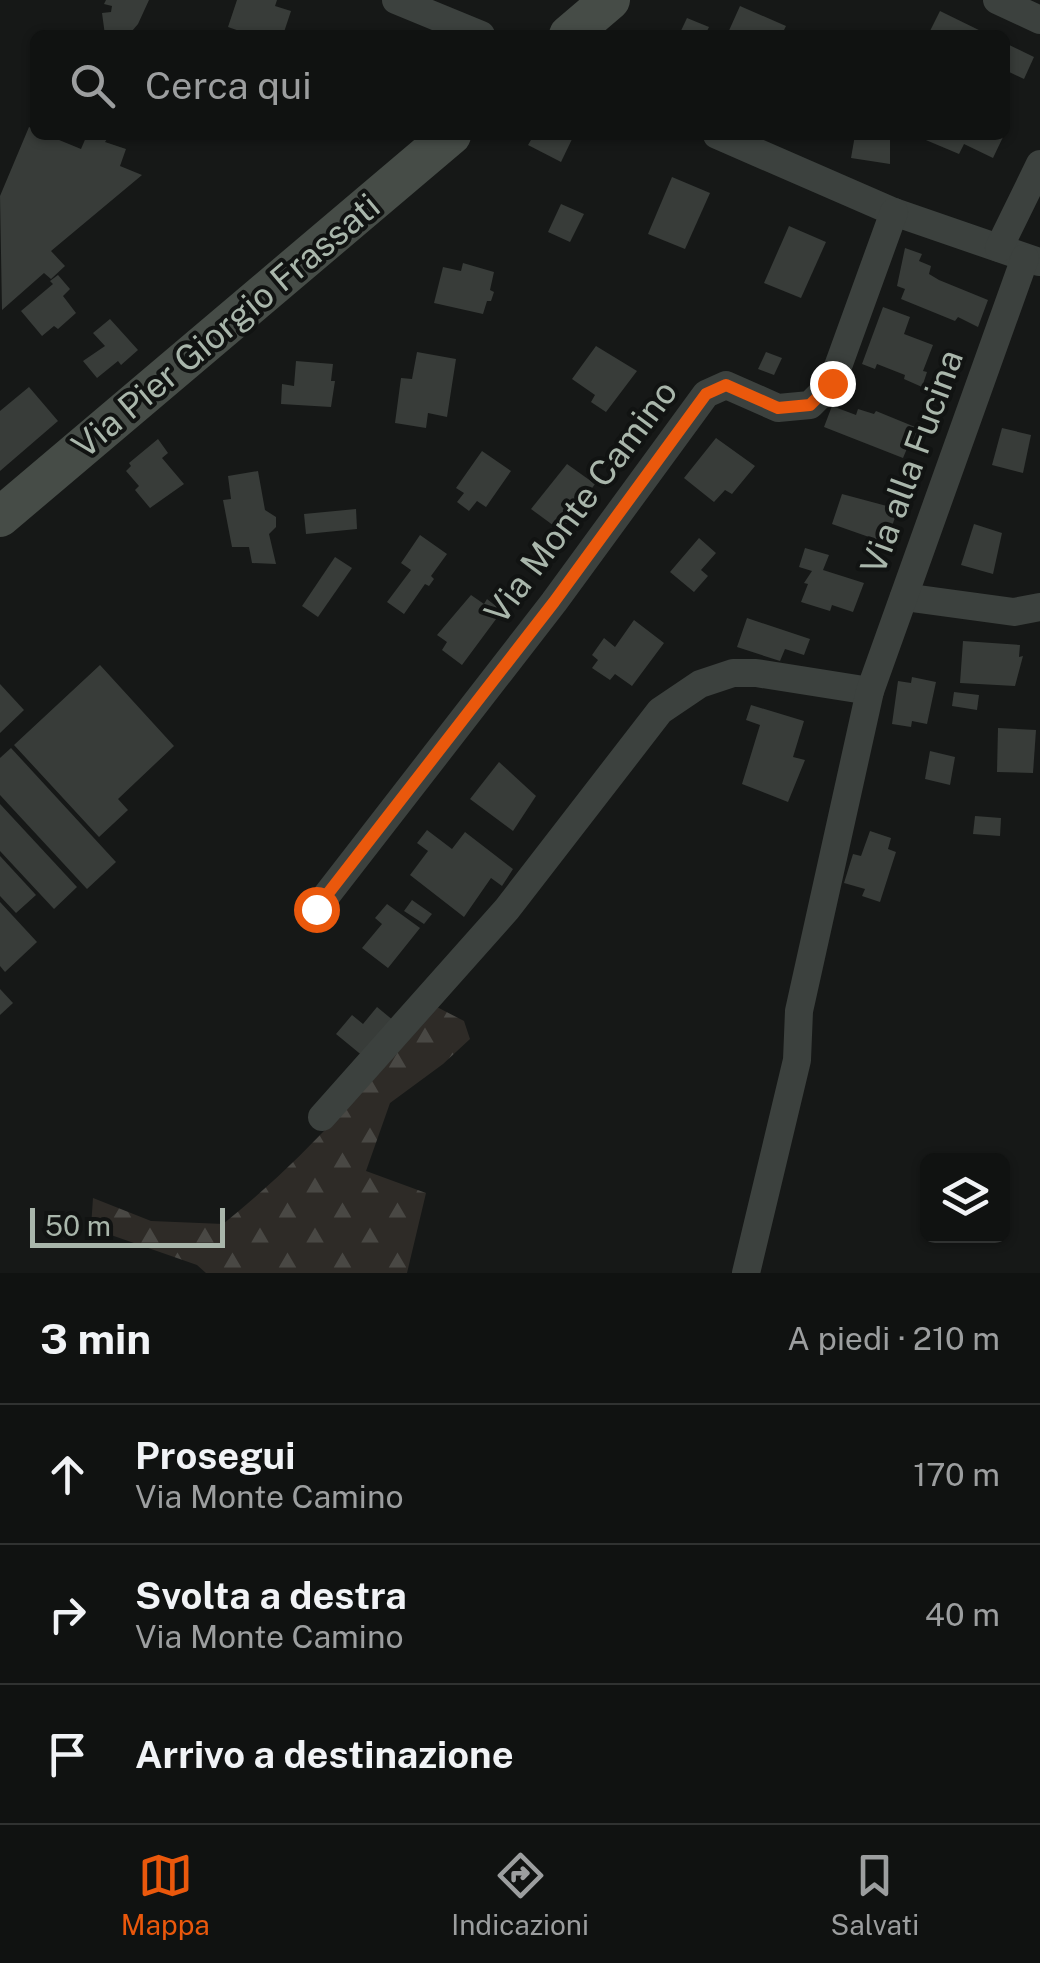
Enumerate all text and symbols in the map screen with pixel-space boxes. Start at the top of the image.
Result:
search box [30,30,1010,140]
icon: search [65,58,120,113]
text: Cerca qui [145,63,312,108]
street label: Via Pier Giorgio Frassati [64,185,387,466]
street label: Via alla Fucina [852,344,971,580]
route end [810,361,856,407]
street label: Via Monte Camino [476,372,685,631]
route start [294,887,340,933]
map controls [920,1153,1010,1243]
button: layers [920,1153,1010,1243]
scale bar [30,1203,225,1248]
text: 50 m [45,1209,111,1242]
text: 3 min [40,1314,151,1363]
text: A piedi · 210 m [787,1320,1000,1357]
text: Prosegui [135,1433,295,1478]
icon: ahead [40,1447,95,1502]
text: 170 m [913,1456,1000,1493]
text: Via Monte Camino [135,1478,404,1515]
text: Svolta a destra [135,1573,407,1618]
icon: right [40,1587,95,1642]
text: 40 m [925,1596,1000,1633]
text: Via Monte Camino [135,1618,404,1655]
icon: arrive [40,1727,95,1782]
text: Arrivo a destinazione [135,1732,514,1777]
tab: Mappa [121,1848,210,1941]
tab: Indicazioni [451,1848,589,1941]
tab: Salvati [831,1848,919,1941]

